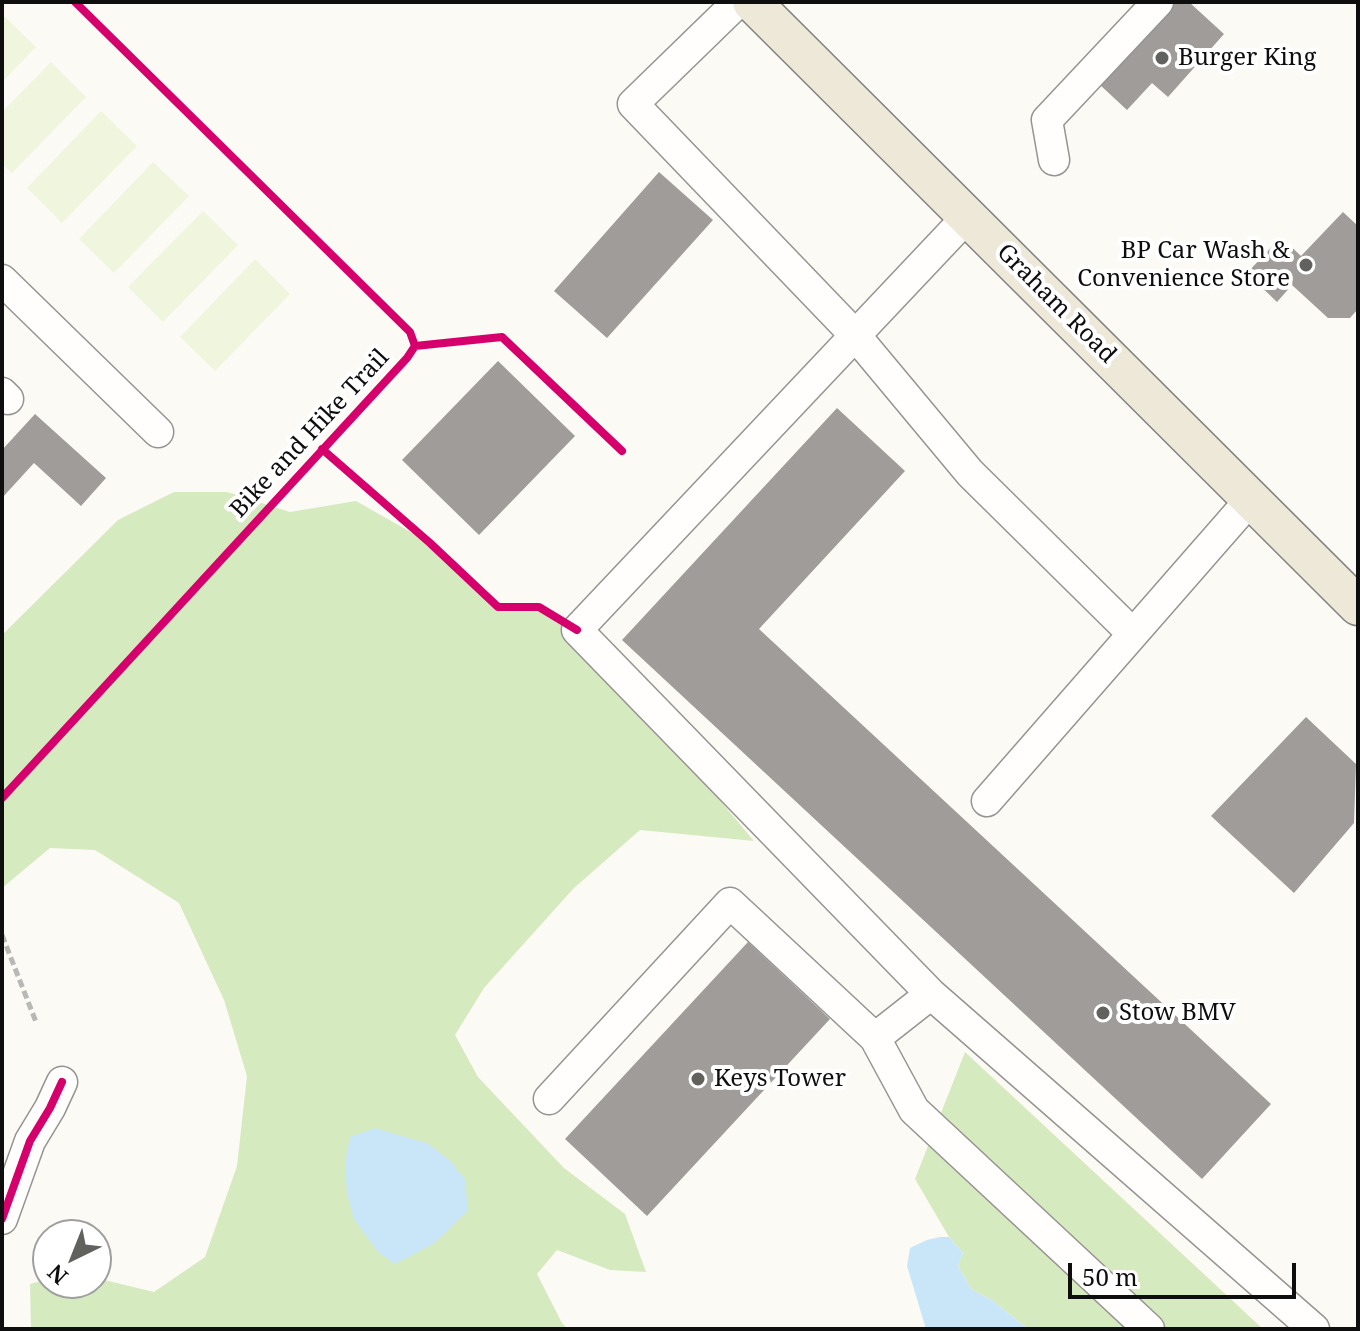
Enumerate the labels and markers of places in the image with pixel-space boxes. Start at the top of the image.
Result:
place label: Burger King [1178,44,1316,72]
marker: Burger King [1153,49,1171,67]
place label: BP Car Wash & Convenience Store [1077,237,1290,293]
marker: BP Car Wash & Convenience Store [1297,256,1315,274]
place label: Stow BMV [1119,999,1236,1027]
marker: Stow BMV [1094,1004,1112,1022]
place label: Keys Tower [714,1065,846,1093]
marker: Keys Tower [689,1070,707,1088]

